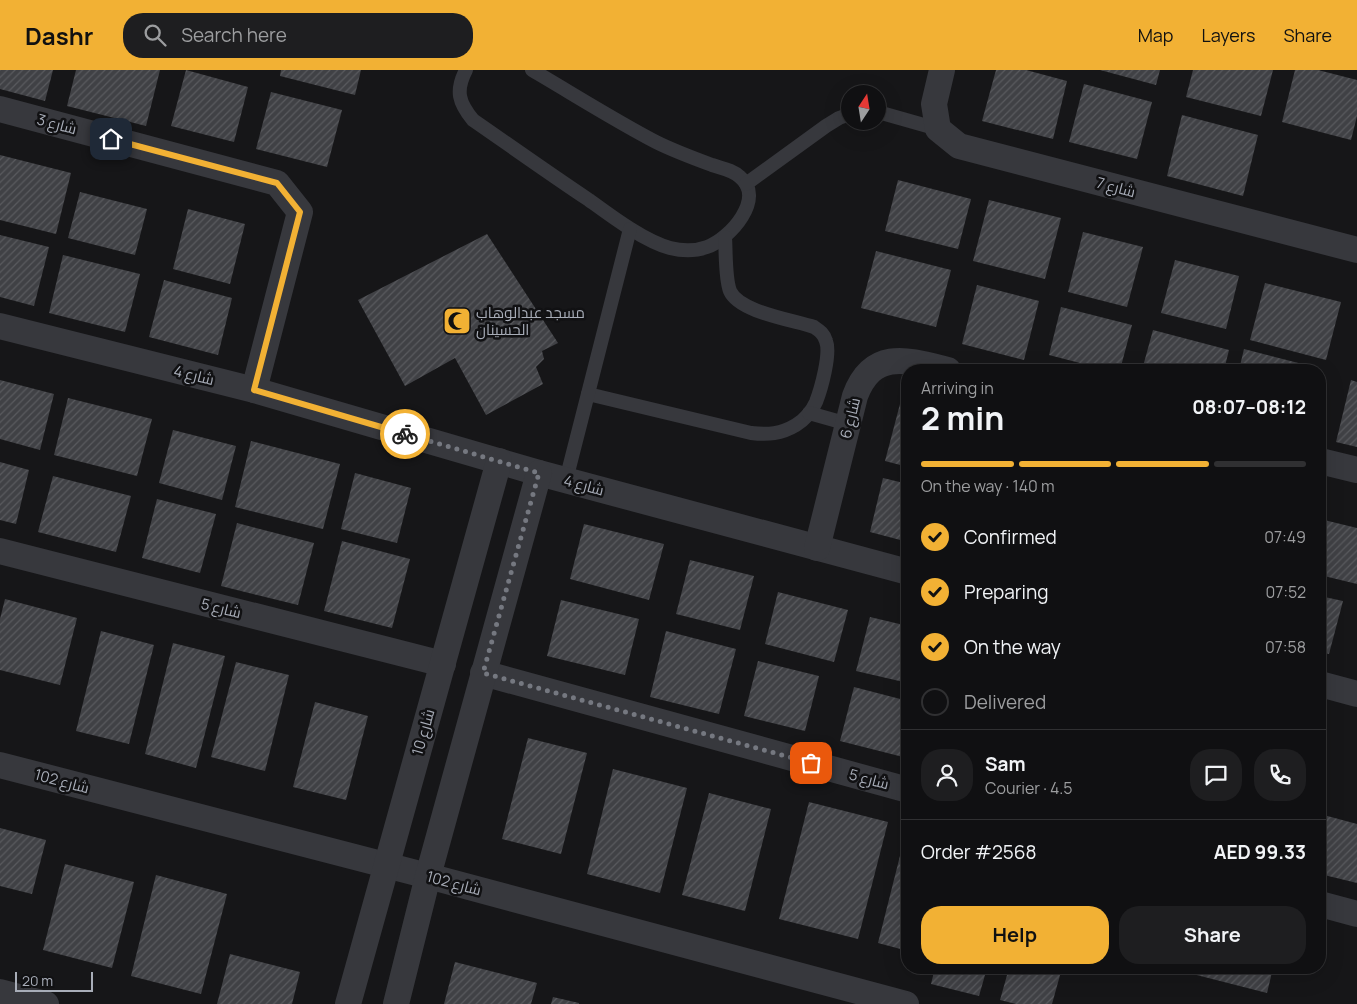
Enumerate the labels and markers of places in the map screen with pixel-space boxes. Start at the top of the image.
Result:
pin [90,118,132,160]
place label: مسجد عبدالوهاب الحسينان [476,302,585,340]
mosque icon: مسجد عبدالوهاب الحسينان [442,306,472,336]
pin [790,742,832,784]

